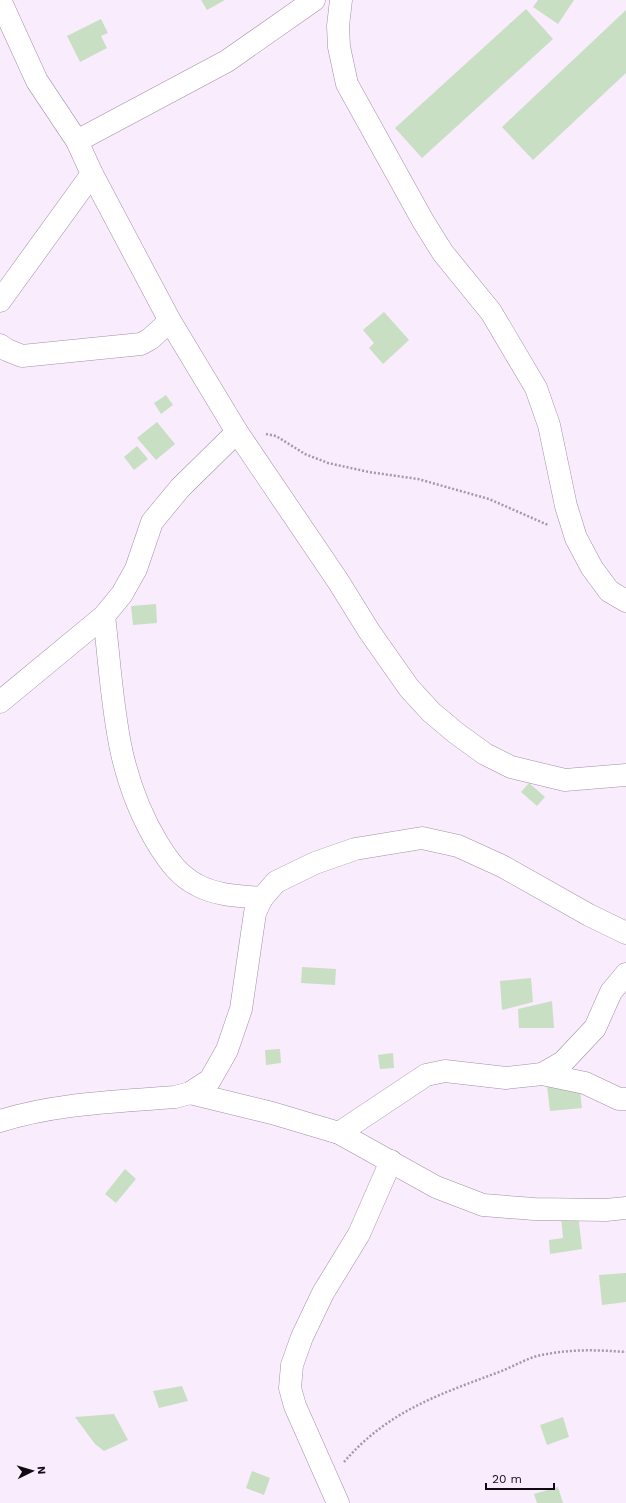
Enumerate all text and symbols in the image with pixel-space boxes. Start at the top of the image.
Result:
north arrow [12,1451,52,1491]
scale bar [486,1465,554,1491]
text: N [35,1466,48,1475]
text: 20 m [492,1472,522,1486]

